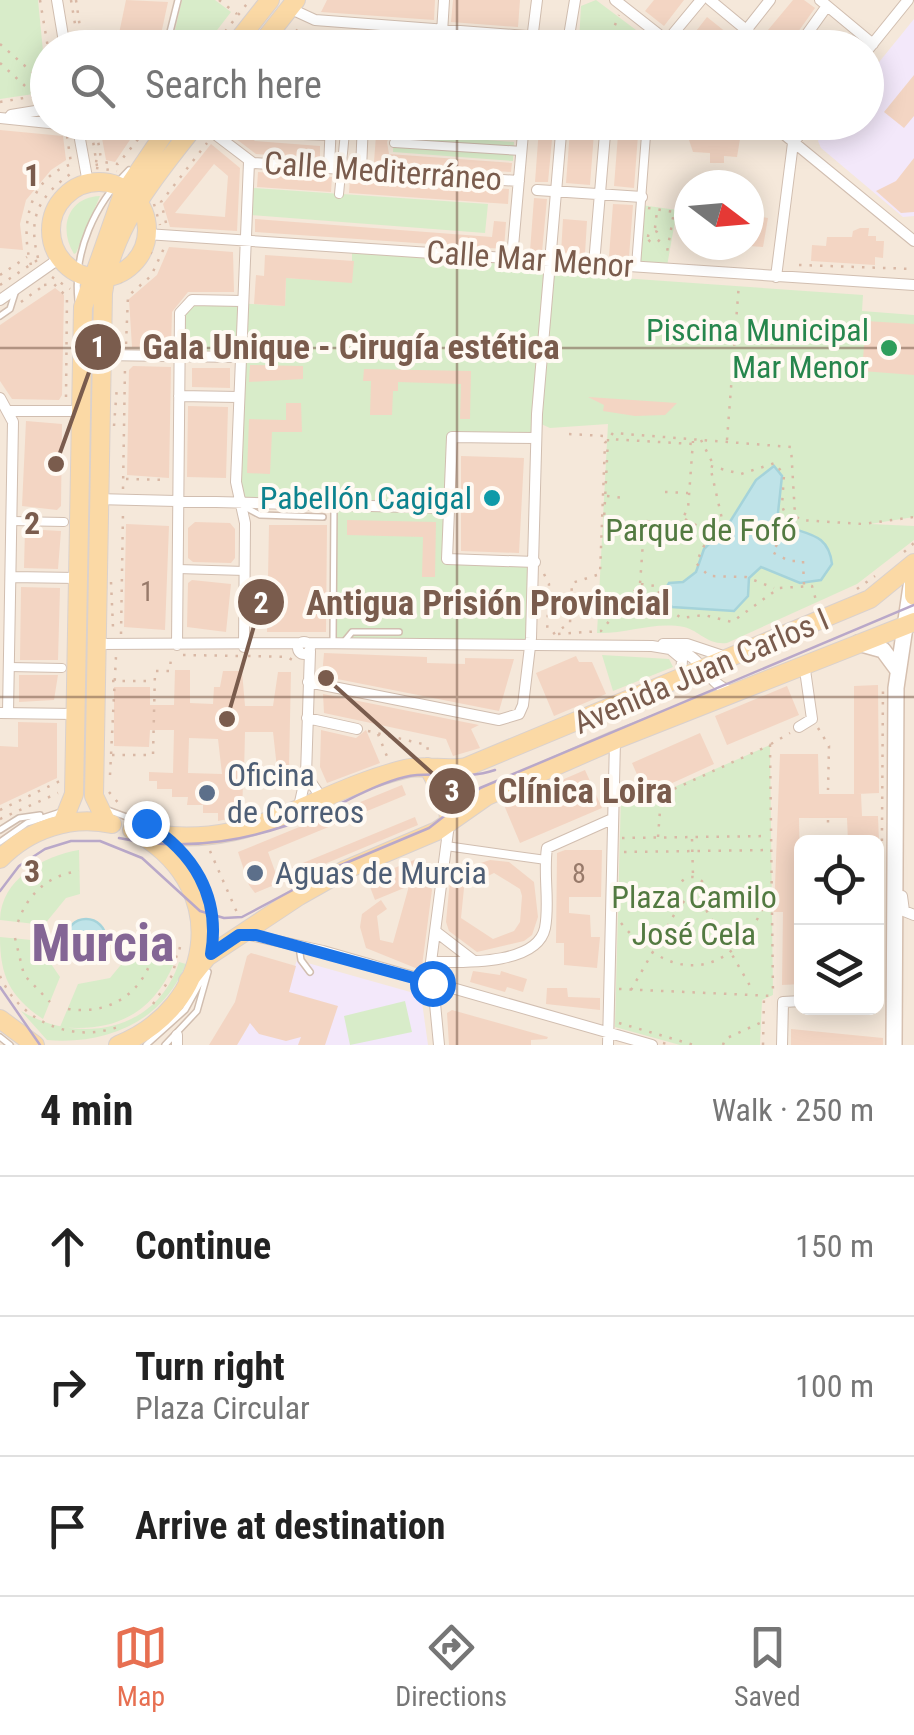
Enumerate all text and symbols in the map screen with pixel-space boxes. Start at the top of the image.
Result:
search box [30,30,884,140]
icon: search [65,58,120,113]
text: Search here [145,63,322,107]
street label: Calle Mediterráneo [263,144,503,198]
text: 1 [24,156,40,194]
north arrow [674,170,764,260]
street label: Calle Mar Menor [425,233,635,285]
place label: Piscina Municipal Mar Menor [646,311,869,386]
callout: Gala Unique - Cirugía estética [73,314,580,379]
text: Gala Unique - Cirugía estética [142,327,560,368]
text: 1 [90,329,106,364]
marker: Piscina Municipal Mar Menor [878,337,900,359]
place label: Pabellón Cagigal [260,479,472,517]
marker: Pabellón Cagigal [481,487,503,509]
text: 2 [24,504,40,542]
park label: Parque de Fofó [605,511,797,549]
callout: Antigua Prisión Provincial [236,570,690,635]
house number: 1 [140,575,154,608]
text: Antigua Prisión Provincial [306,583,670,624]
text: 2 [253,585,269,620]
street label: Avenida Juan Carlos I [568,600,834,742]
place label: Oficina de Correos [227,756,364,831]
callout: Clínica Loira [427,758,693,823]
text: Clínica Loira [497,771,673,812]
text: 3 [444,773,460,808]
marker: Oficina de Correos [196,782,218,804]
route end [124,801,170,847]
map controls [794,835,884,1015]
button: locate [794,835,884,925]
text: 3 [24,852,40,890]
place label: Aguas de Murcia [275,854,487,892]
house number: 8 [572,857,586,890]
marker: Aguas de Murcia [244,862,266,884]
park label: Plaza Camilo José Cela [611,878,777,953]
district label: Murcia [31,913,175,974]
button: layers [794,925,884,1015]
route start [410,961,456,1007]
text: 4 min [40,1086,133,1135]
text: Walk · 250 m [712,1091,874,1129]
icon: ahead [40,1219,95,1274]
text: Continue [135,1224,271,1268]
text: 150 m [795,1227,874,1265]
text: Turn right [135,1345,285,1389]
icon: right [40,1359,95,1414]
text: 100 m [795,1367,874,1405]
text: Plaza Circular [135,1389,310,1427]
icon: arrive [40,1499,95,1554]
text: Arrive at destination [135,1504,445,1548]
tab: Map [113,1620,168,1713]
tab: Directions [395,1620,507,1713]
tab: Saved [734,1620,801,1713]

